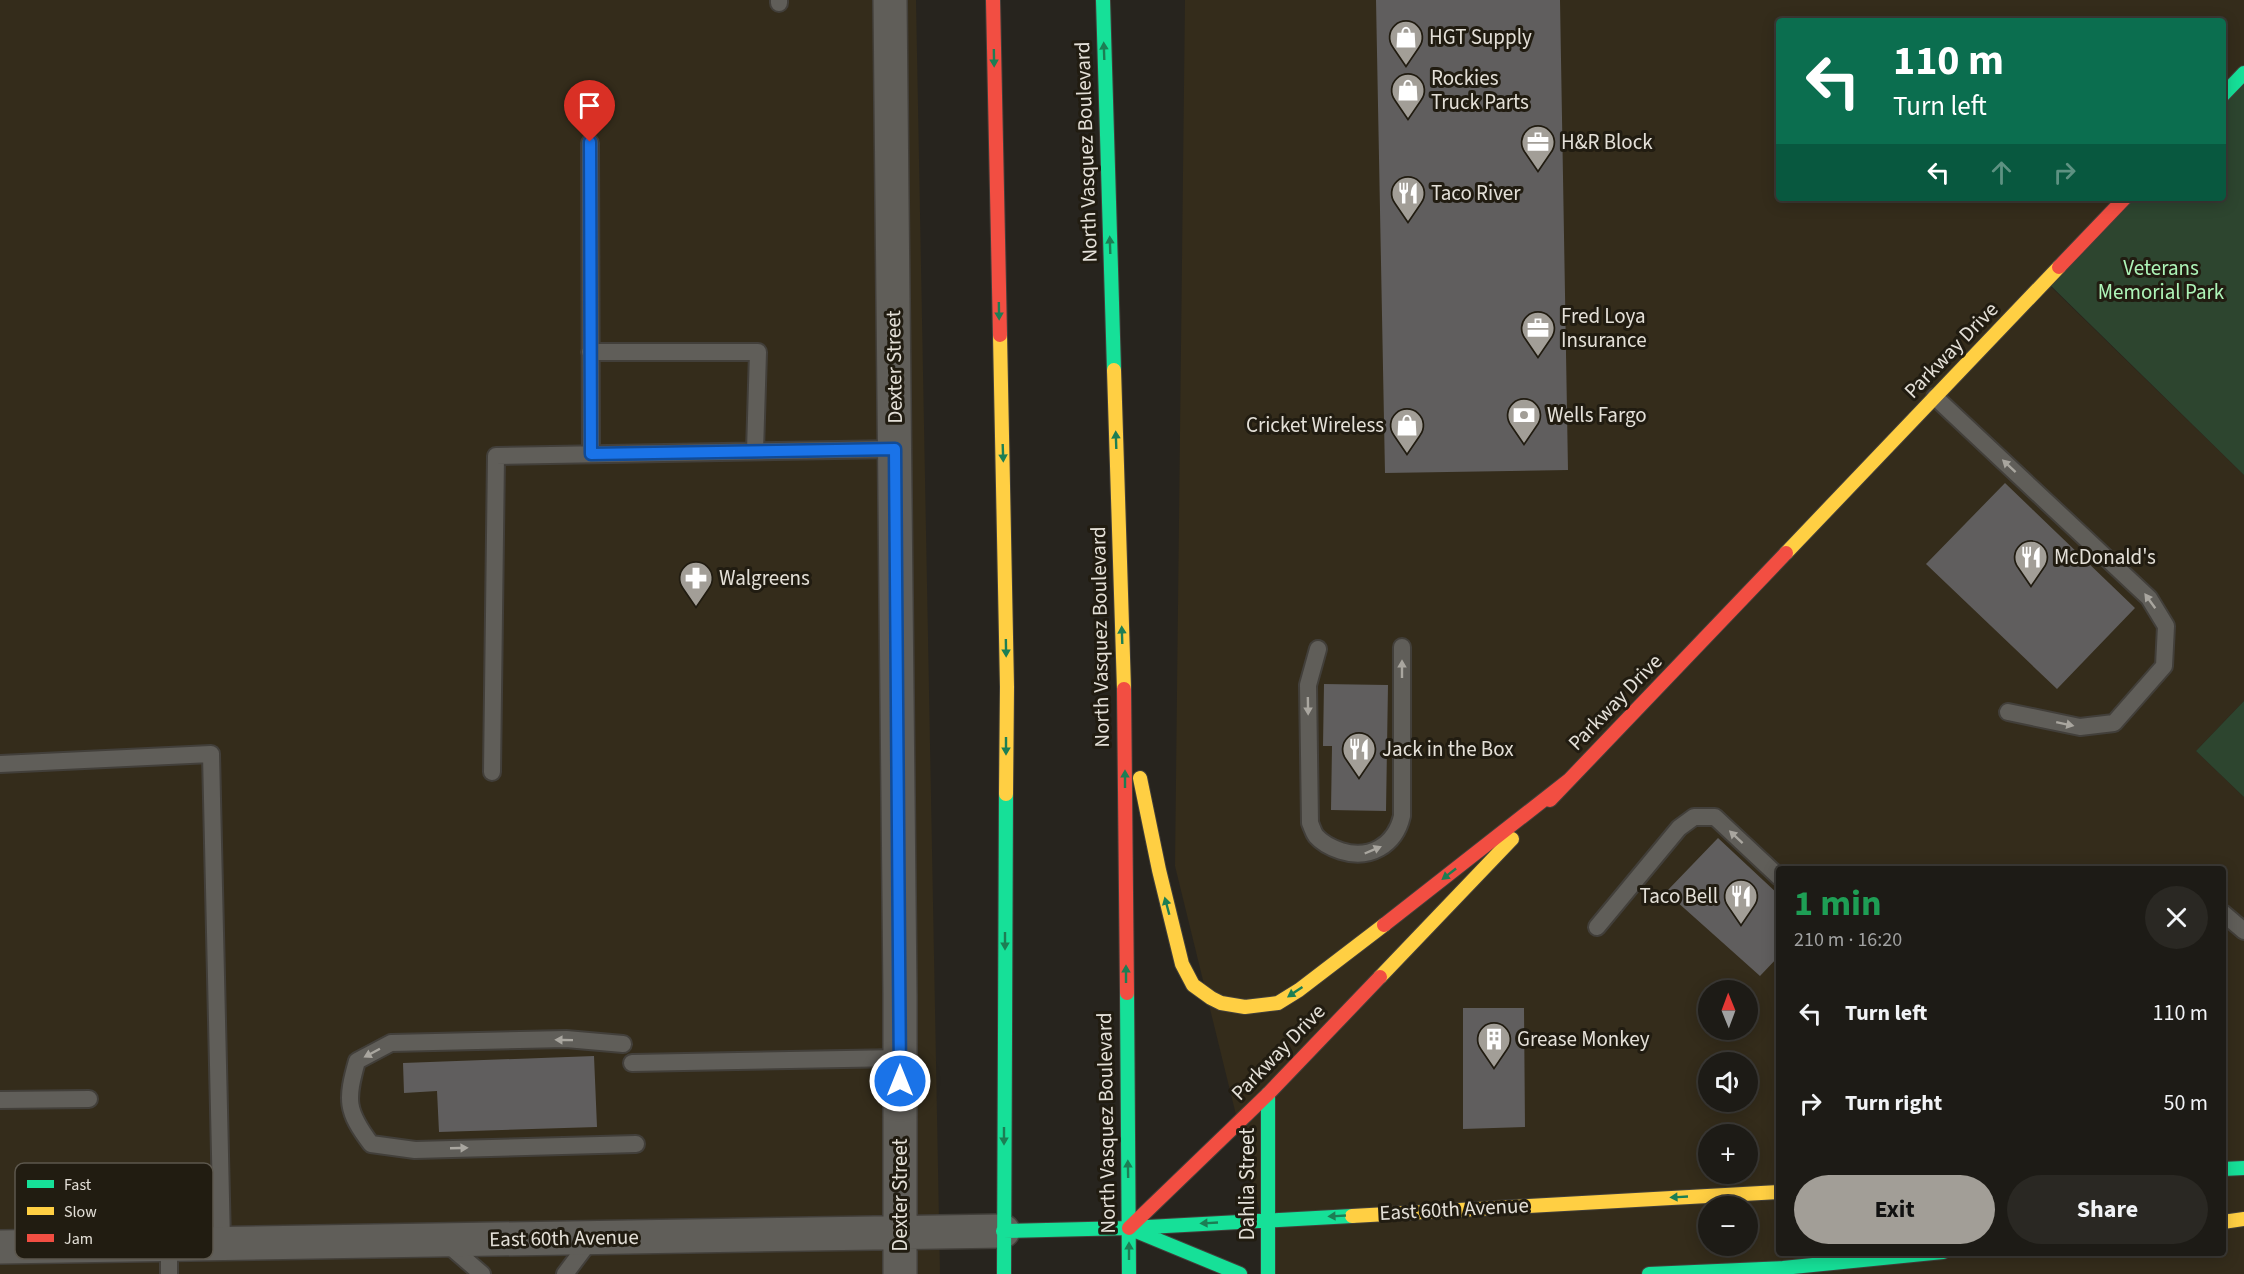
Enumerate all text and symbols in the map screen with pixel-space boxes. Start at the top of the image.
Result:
shop icon: HGT Supply [1388,19,1424,66]
place label: HGT Supply [1429,22,1532,52]
text: 110 m [1893,31,2004,91]
street label: North Vasquez Boulevard [1067,41,1105,263]
one-way arrow [1100,41,1109,60]
icon: left [1794,42,1872,120]
one-way arrow [990,49,999,68]
place label: Rockies Truck Parts [1431,63,1529,117]
shop icon: Rockies Truck Parts [1390,72,1426,119]
pin [564,80,615,142]
text: Turn left [1893,87,1987,126]
icon: arrive [573,89,606,122]
office icon: H&R Block [1520,124,1556,171]
place label: H&R Block [1561,127,1653,157]
icon: left [1922,156,1955,189]
icon: ahead [1985,156,2018,189]
icon: right [2048,156,2081,189]
restaurant icon: Taco River [1390,175,1426,222]
place label: Taco River [1431,178,1521,208]
one-way arrow [1106,236,1115,255]
park label: Veterans Memorial Park [2098,253,2225,307]
street label: Parkway Drive [1897,295,2005,405]
one-way arrow [994,301,1004,320]
place label: Fred Loya Insurance [1561,301,1647,355]
street label: Dexter Street [878,310,910,424]
office icon: Fred Loya Insurance [1520,310,1556,357]
bank icon: Wells Fargo [1506,397,1542,444]
place label: Wells Fargo [1547,400,1647,430]
shop icon: Cricket Wireless [1389,407,1425,454]
place label: Cricket Wireless [1246,410,1384,440]
one-way arrow [1111,431,1121,450]
one-way arrow [998,443,1007,462]
one-way arrow [2003,460,2017,474]
street label: North Vasquez Boulevard [1083,526,1117,748]
restaurant icon: McDonald's [2013,539,2049,586]
place label: McDonald's [2054,542,2156,572]
pharmacy icon: Walgreens [678,560,714,607]
place label: Walgreens [719,563,810,593]
one-way arrow [2144,593,2156,609]
one-way arrow [1117,626,1127,645]
one-way arrow [1001,638,1011,657]
street label: Parkway Drive [1561,647,1669,757]
one-way arrow [1397,659,1407,678]
one-way arrow [1303,696,1313,715]
one-way arrow [2056,720,2075,729]
restaurant icon: Jack in the Box [1341,731,1377,778]
place label: Jack in the Box [1382,734,1514,764]
one-way arrow [1001,736,1011,755]
one-way arrow [1120,770,1129,789]
one-way arrow [1729,831,1744,844]
one-way arrow [1365,845,1383,855]
one-way arrow [1442,867,1457,879]
restaurant icon: Taco Bell [1723,878,1759,925]
text: 1 min [1794,878,1882,929]
place label: Taco Bell [1639,881,1718,911]
button: close [2145,886,2208,949]
one-way arrow [1161,897,1171,915]
text: 210 m · 16:20 [1794,926,1902,954]
one-way arrow [1000,931,1010,950]
one-way arrow [1121,965,1131,984]
north arrow [1698,980,1758,1040]
map controls [1698,980,1758,1256]
one-way arrow [1287,986,1303,998]
street label: Parkway Drive [1224,997,1332,1107]
icon: left [1794,997,1827,1030]
text: Turn left [1845,997,1927,1029]
text: 110 m [2153,997,2208,1029]
street label: North Vasquez Boulevard [1089,1012,1123,1234]
building icon: Grease Monkey [1476,1021,1512,1068]
place label: Grease Monkey [1517,1024,1650,1054]
one-way arrow [555,1035,574,1045]
one-way arrow [363,1048,380,1058]
position arrow [868,1049,932,1113]
button: sound [1698,1052,1758,1112]
icon: right [1794,1087,1827,1120]
text: Turn right [1845,1087,1942,1119]
text: 50 m [2163,1087,2208,1119]
button: + [1698,1124,1758,1184]
one-way arrow [999,1126,1008,1145]
street label: Dahlia Street [1232,1128,1262,1240]
street label: Dexter Street [885,1138,915,1252]
one-way arrow [450,1144,469,1153]
one-way arrow [1123,1160,1133,1179]
legend [15,1163,213,1259]
text: Fast [64,1174,92,1196]
button: Exit [1794,1175,1995,1244]
button: Share [2007,1175,2208,1244]
street label: East 60th Avenue [1378,1190,1530,1228]
one-way arrow [1669,1193,1688,1202]
button: − [1698,1196,1758,1256]
text: Slow [64,1201,97,1223]
one-way arrow [1328,1211,1347,1220]
one-way arrow [1200,1218,1219,1228]
street label: East 60th Avenue [489,1222,639,1254]
text: Jam [64,1228,93,1250]
one-way arrow [1124,1241,1134,1260]

